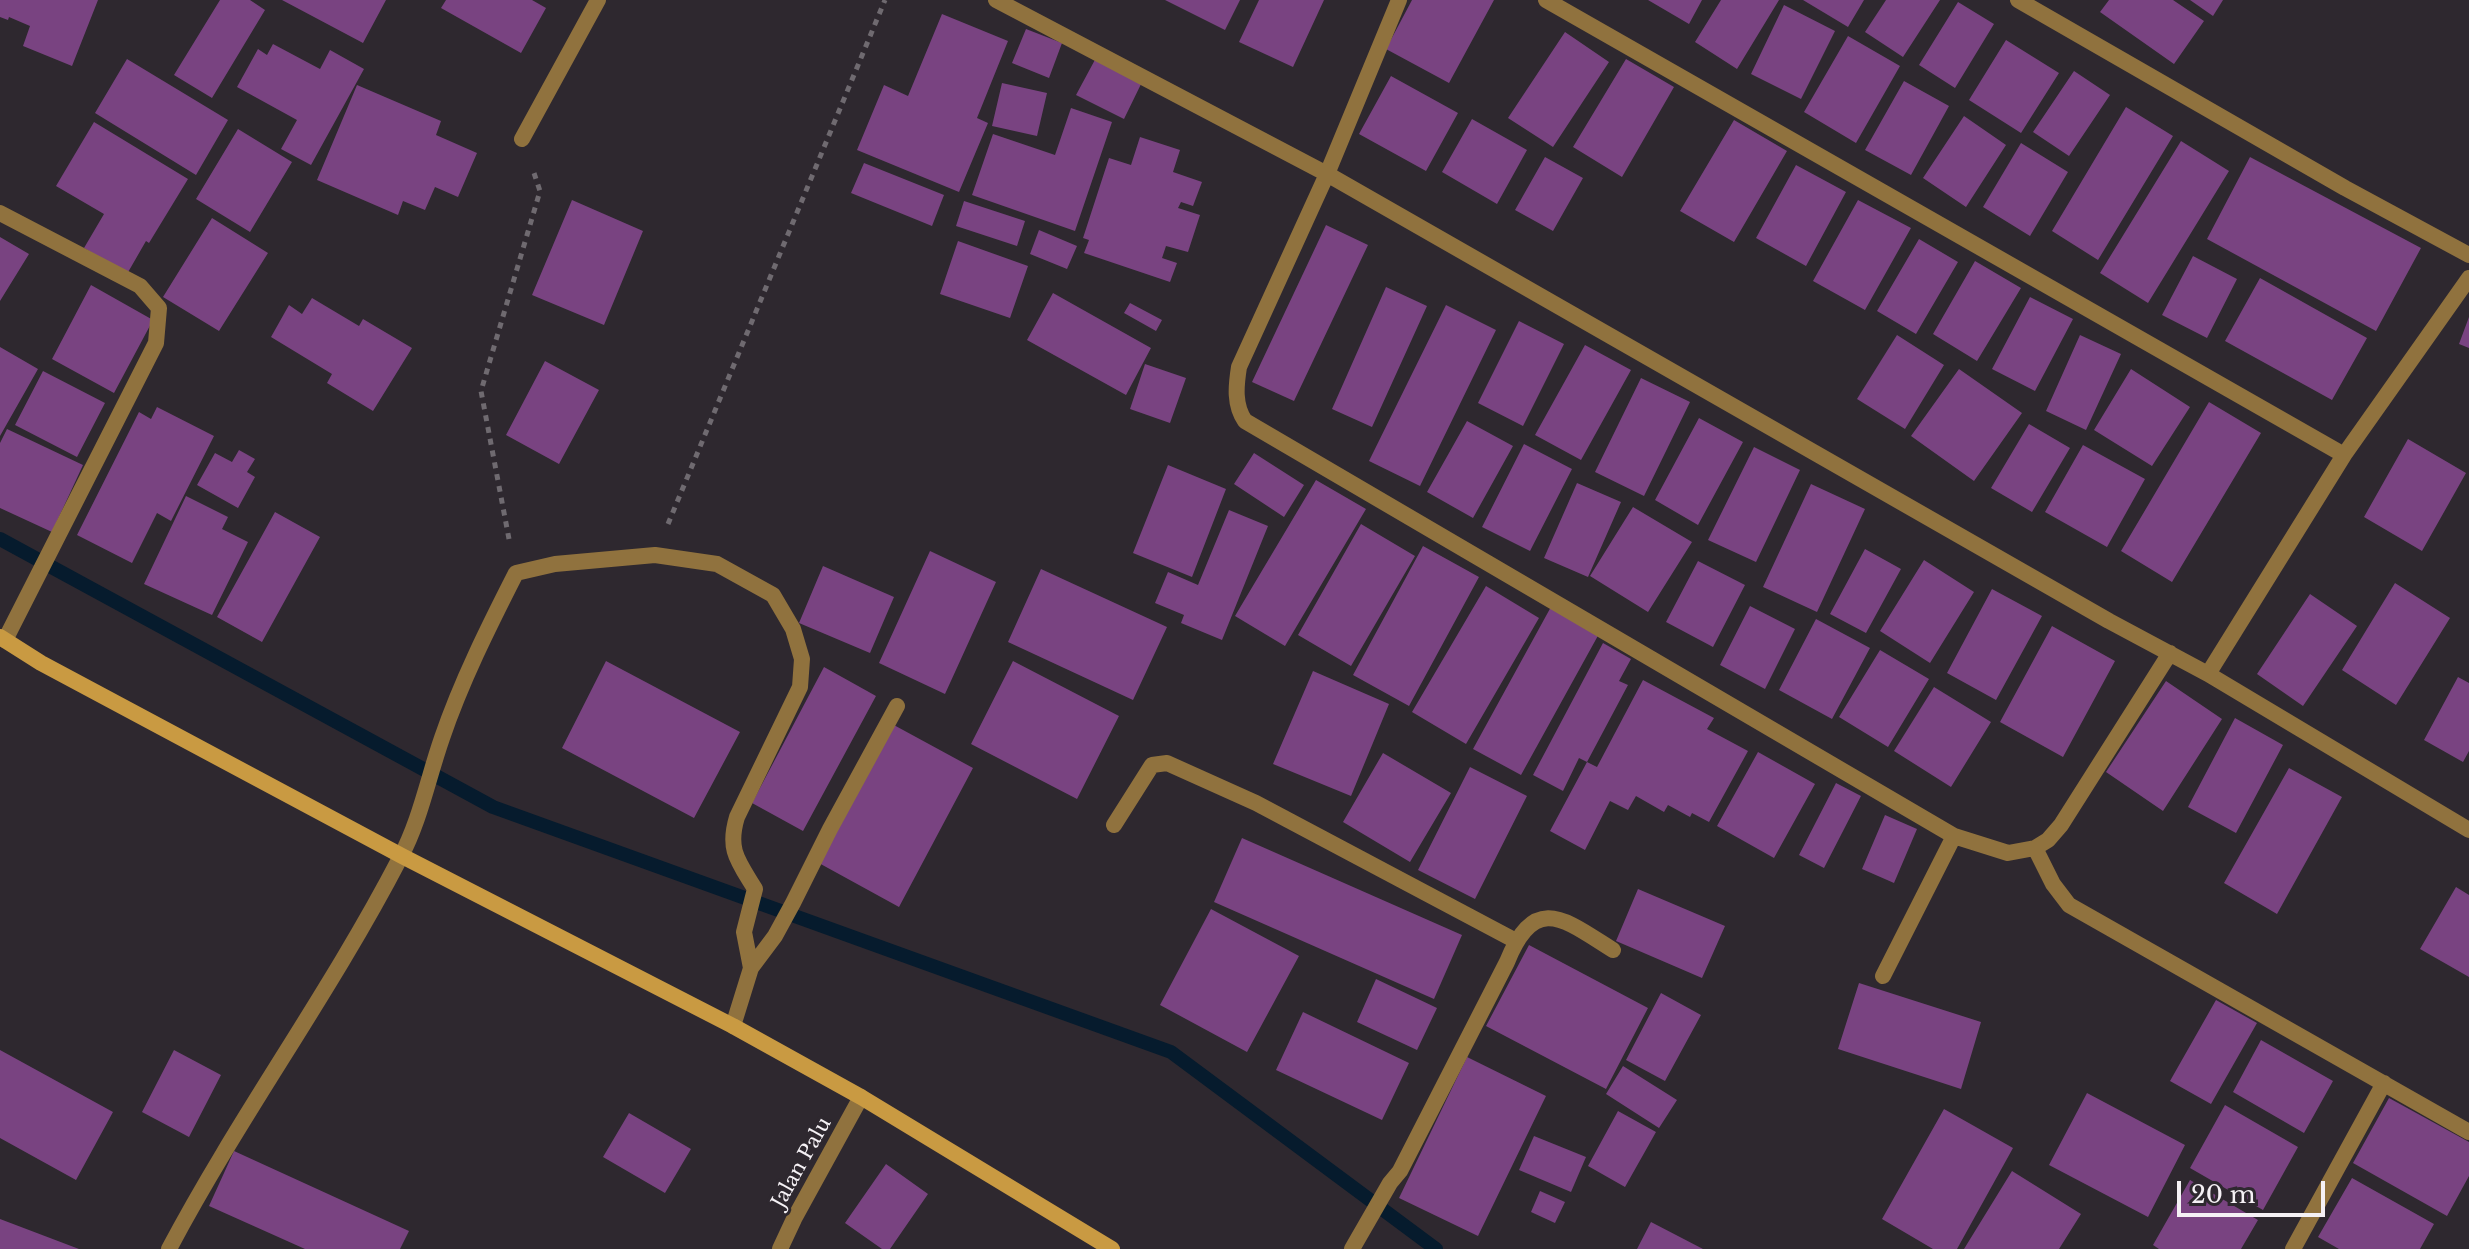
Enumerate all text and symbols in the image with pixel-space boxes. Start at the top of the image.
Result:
street label: Jalan Palu [767,1114,837,1212]
scale bar [2181,1165,2329,1215]
text: 20 m [2191,1180,2256,1209]

